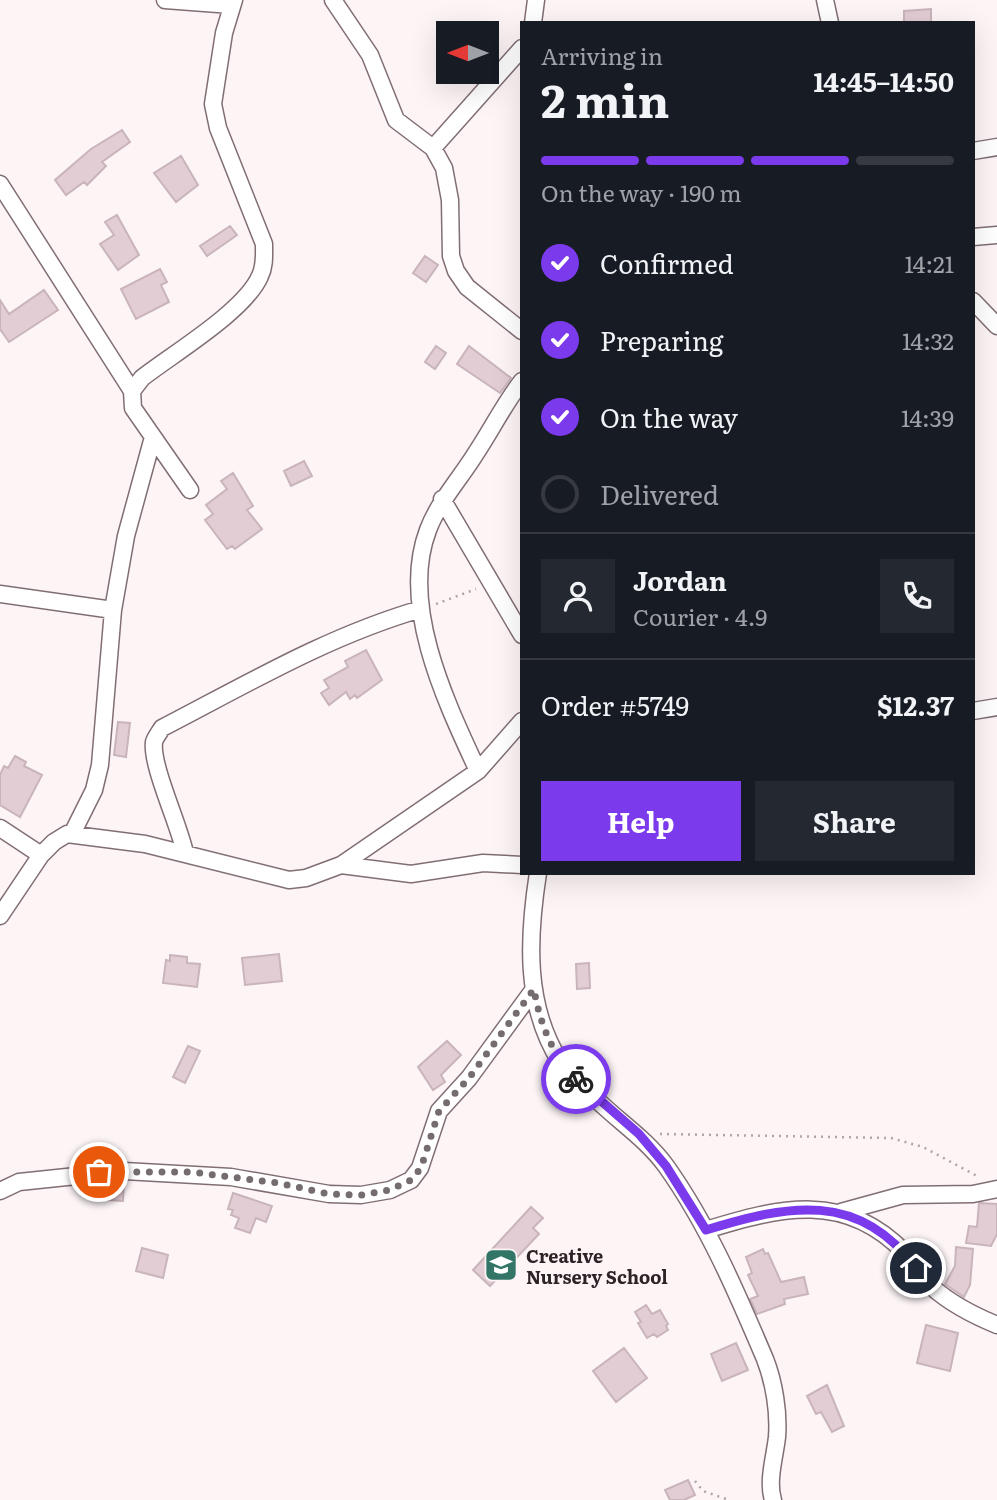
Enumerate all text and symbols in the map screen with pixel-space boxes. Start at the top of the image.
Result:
north arrow [436,21,499,84]
map controls [436,21,499,84]
text: Arriving in [541,38,663,72]
text: 14:45–14:50 [813,61,954,100]
text: 2 min [541,64,670,132]
text: On the way · 190 m [541,175,742,209]
text: Confirmed [600,243,734,282]
icon: check [541,244,579,282]
text: 14:21 [904,246,954,280]
text: Preparing [600,320,723,359]
icon: check [541,321,579,359]
text: 14:32 [902,323,954,357]
text: On the way [600,397,738,436]
icon: check [541,398,579,436]
text: 14:39 [901,400,954,434]
text: Delivered [600,474,719,513]
button: person [541,559,615,633]
button: phone [880,559,954,633]
text: Jordan [633,560,727,599]
text: Courier · 4.9 [633,599,767,633]
text: Order #5749 [541,685,689,724]
text: $12.37 [877,685,954,724]
button: Help [541,781,741,861]
button: Share [755,781,954,861]
courier [541,1044,611,1114]
icon: bike [557,1060,595,1098]
pin [69,1142,129,1202]
icon: bag [80,1153,118,1191]
pin [886,1238,946,1298]
place label: Creative Nursery School [526,1242,668,1290]
school or university icon: Creative Nursery School [482,1246,520,1284]
icon: home [897,1249,935,1287]

